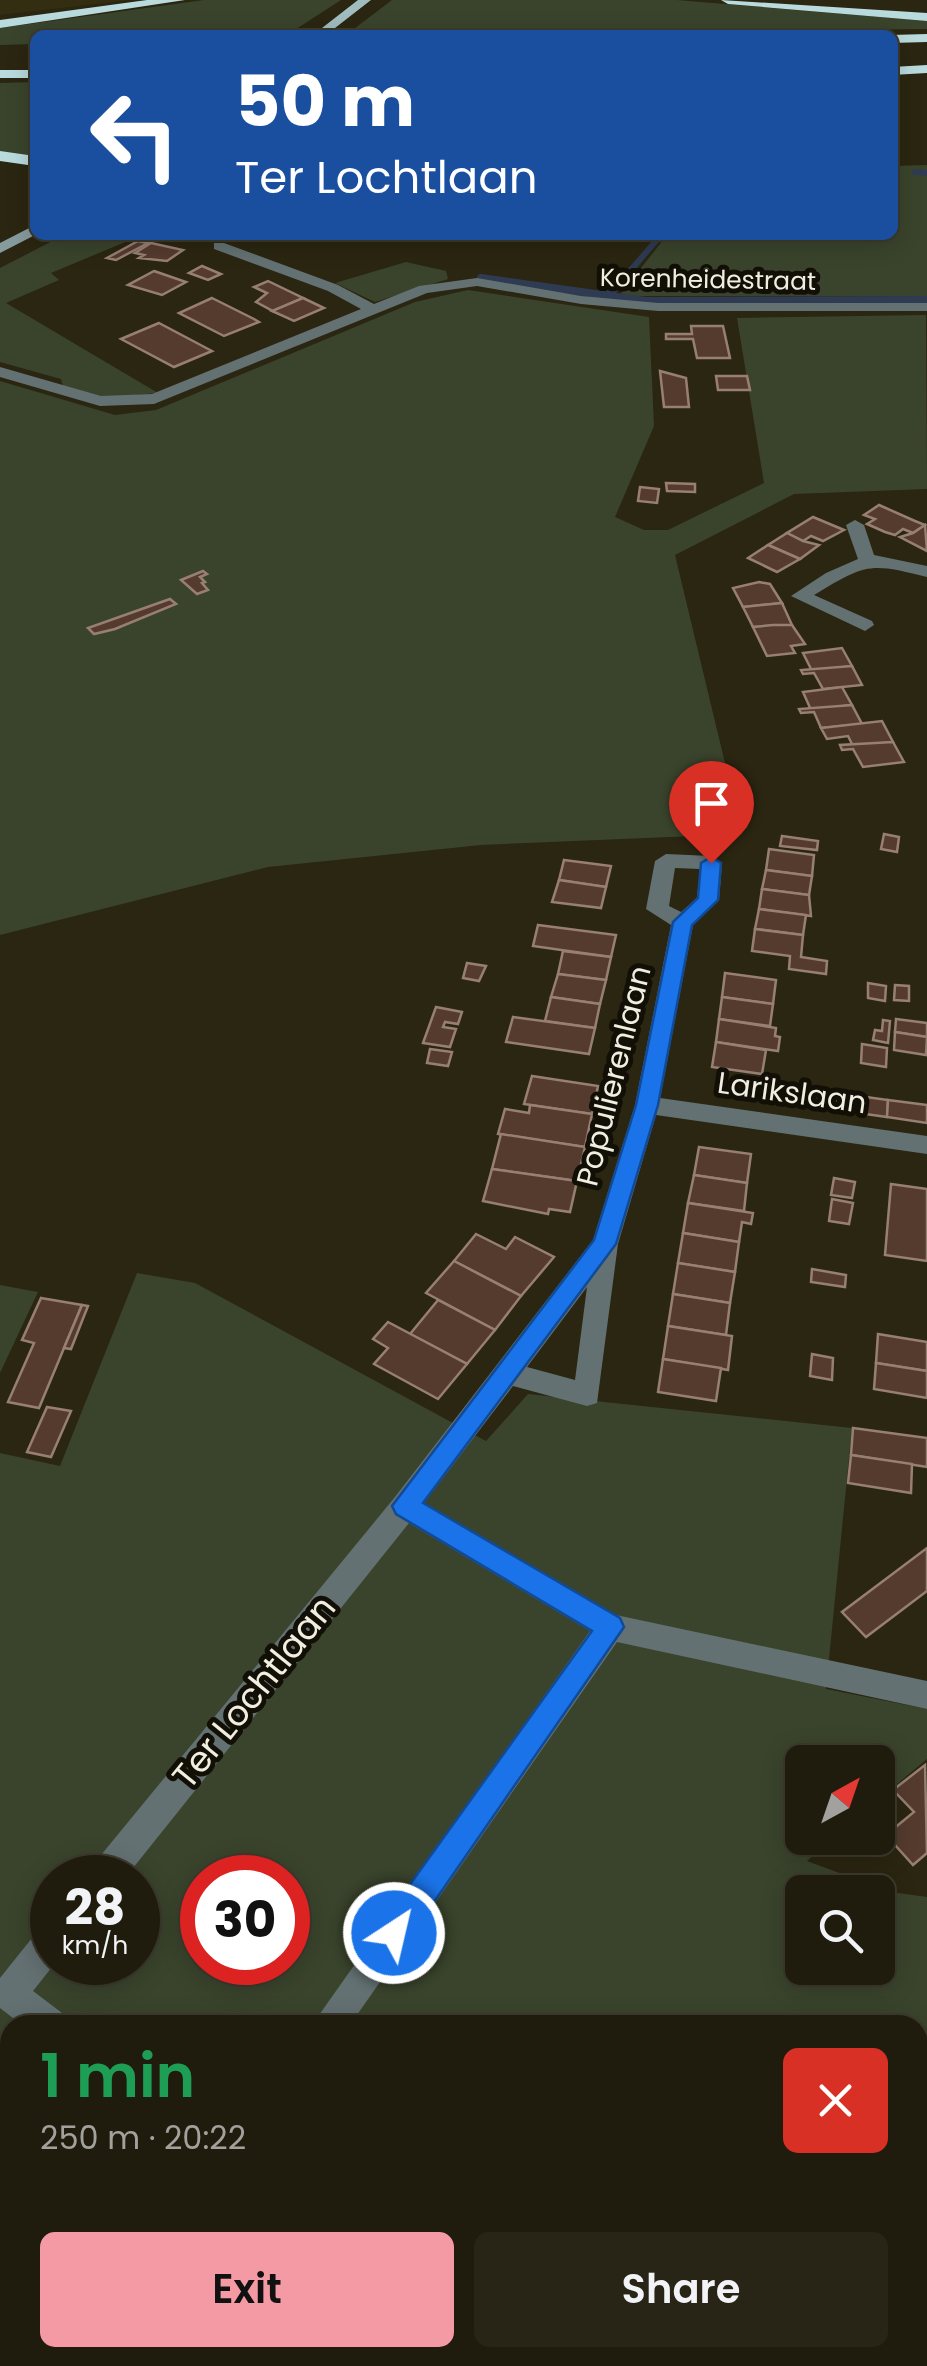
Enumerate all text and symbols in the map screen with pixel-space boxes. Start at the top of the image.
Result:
text: 50 m [235,52,415,151]
icon: left [70,70,200,200]
text: Ter Lochtlaan [235,146,538,209]
street label: Korenheidestraat [600,260,816,299]
pin [669,761,754,864]
icon: arrive [684,776,739,831]
street label: Populierenlaan [565,961,662,1191]
street label: Larikslaan [715,1061,869,1124]
street label: Ter Lochtlaan [161,1585,347,1799]
north arrow [785,1745,895,1855]
map controls [785,1745,895,1985]
speed limit sign: 30 [180,1855,310,1985]
text: 28 [65,1872,125,1943]
button: search [785,1875,895,1985]
position arrow [342,1881,446,1985]
text: km/h [62,1928,128,1963]
text: 1 min [40,2034,195,2118]
button: close [783,2048,888,2153]
text: 250 m · 20:22 [40,2115,246,2160]
button: Exit [40,2232,454,2347]
button: Share [474,2232,888,2347]

